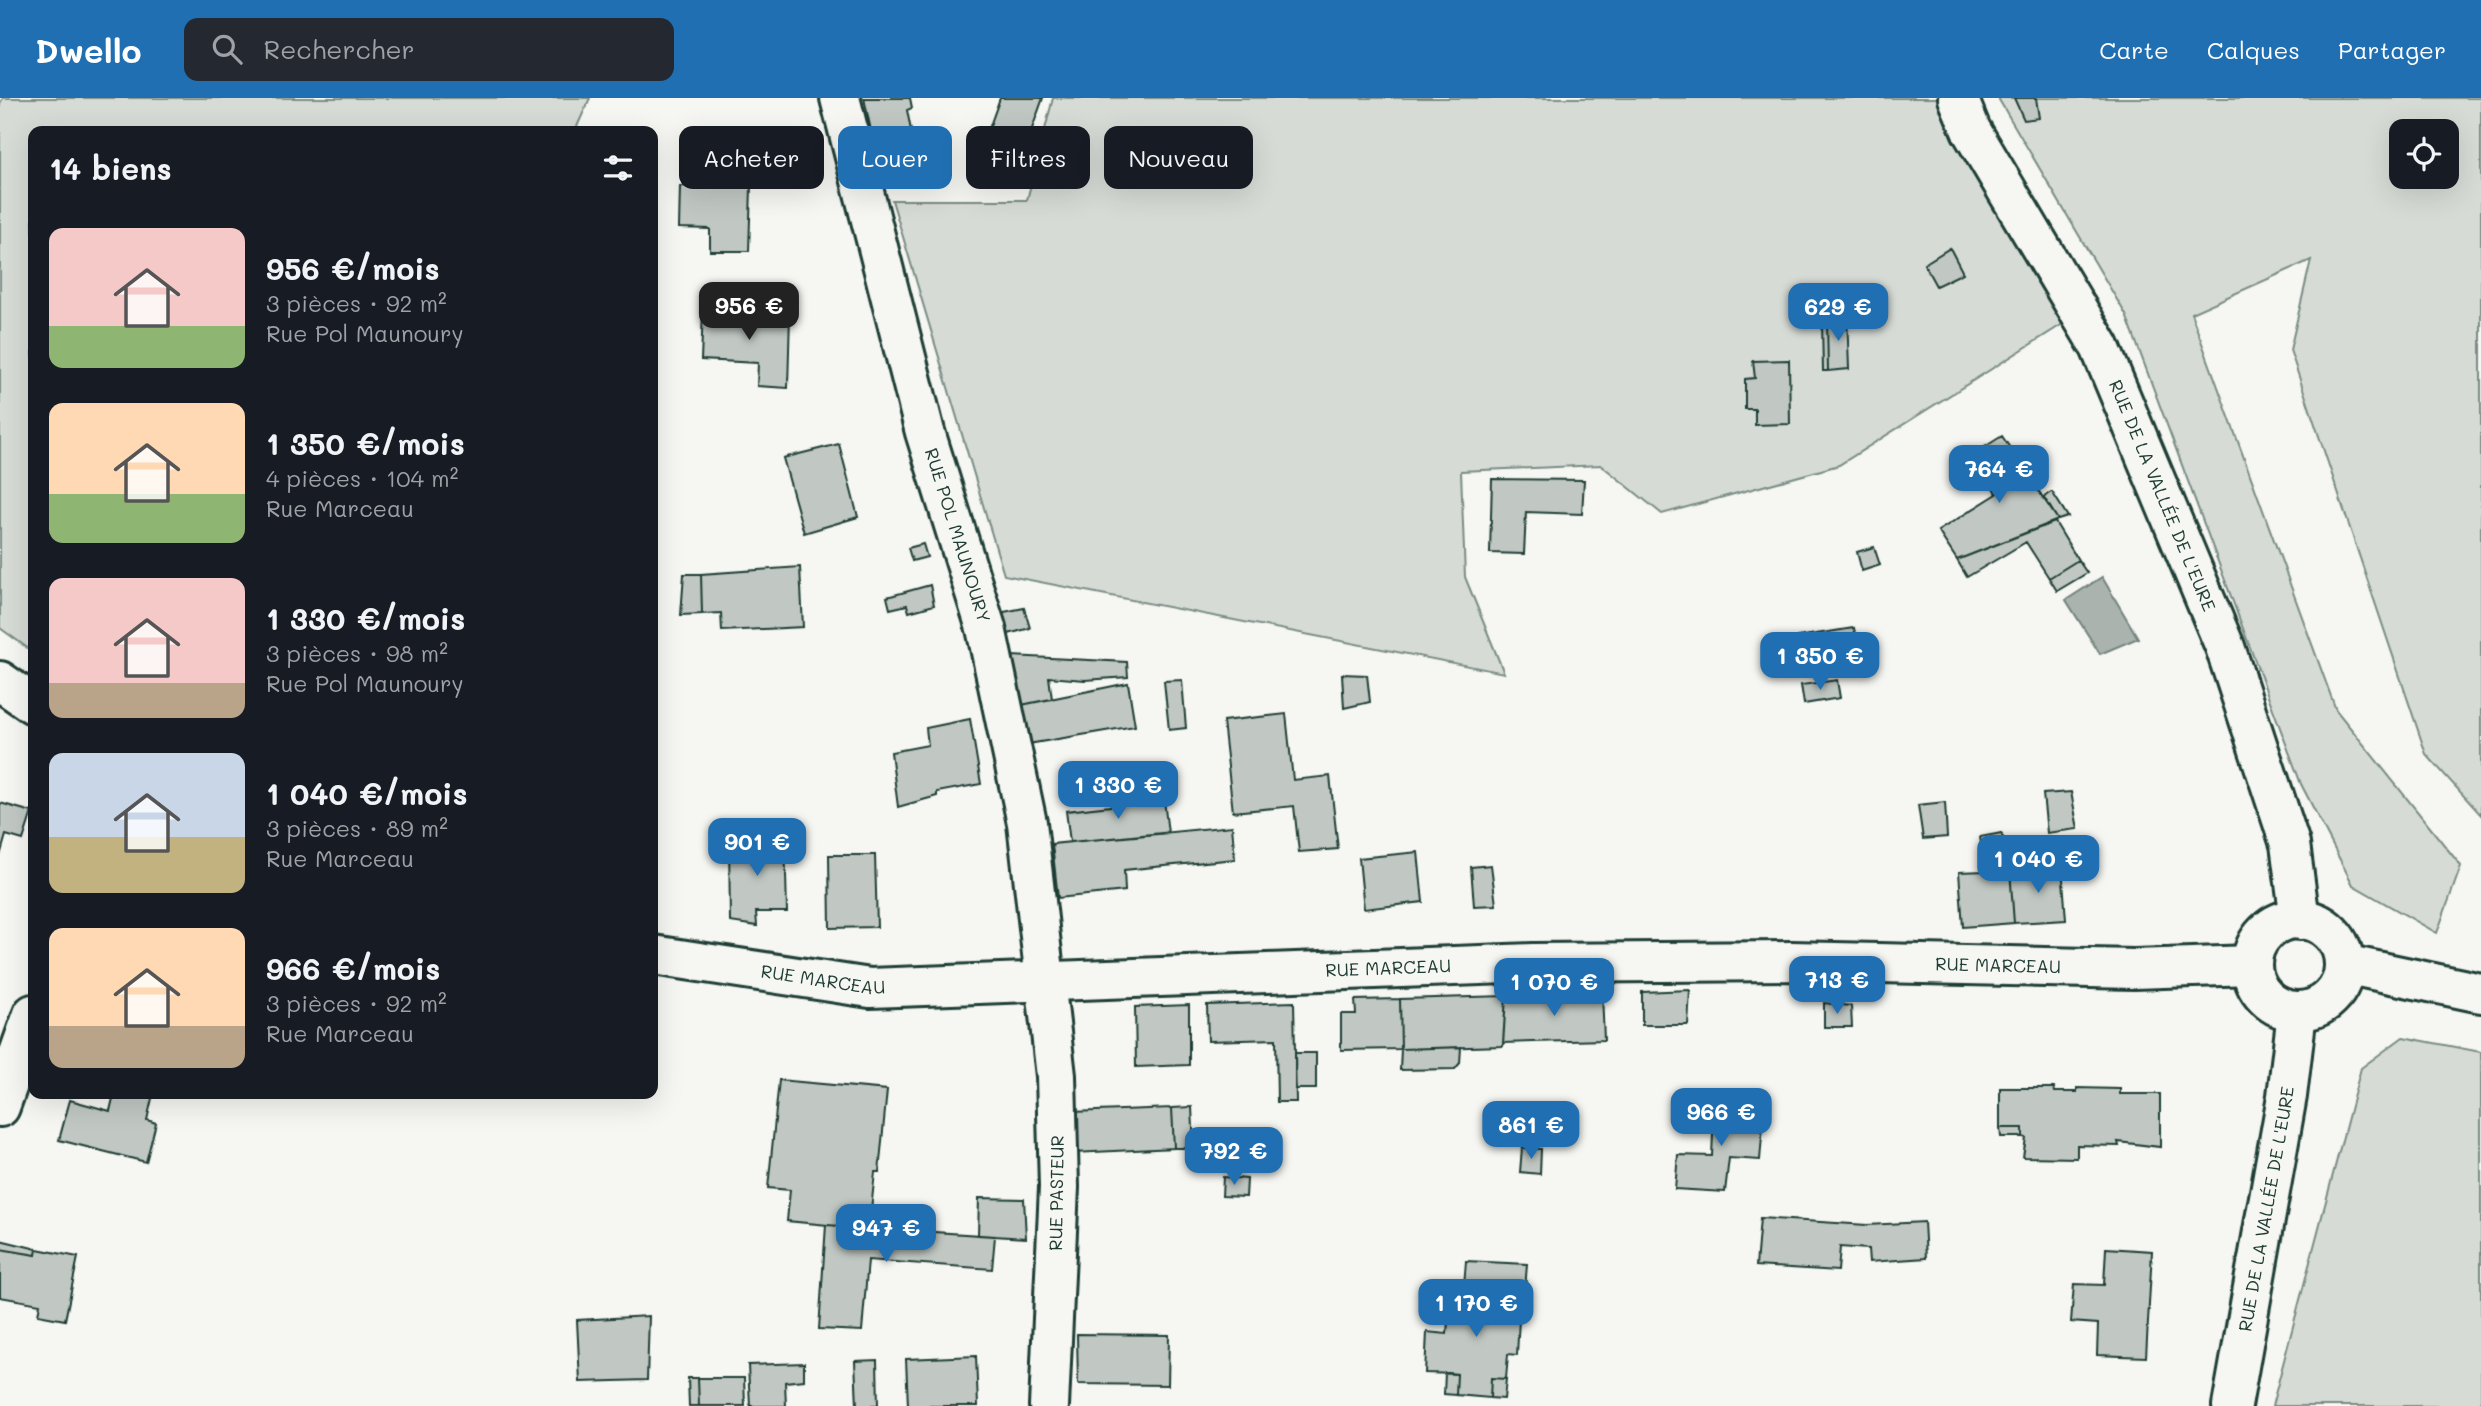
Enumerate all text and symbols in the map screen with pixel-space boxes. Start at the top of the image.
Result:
search box [184,18,674,81]
text: Dwello [35,28,142,71]
icon: search [208,30,246,68]
text: Rechercher [264,32,415,66]
text: Carte [2099,34,2169,65]
text: Calques [2207,34,2300,65]
text: Partager [2338,34,2446,65]
map controls [2389,119,2459,189]
button: locate [2389,119,2459,189]
chip: Acheter [679,126,824,189]
chip: Louer [838,126,952,189]
chip: Filtres [966,126,1090,189]
chip: Nouveau [1104,126,1253,189]
text: 14 biens [49,148,172,188]
icon: filters [599,149,637,187]
text: 956 €/mois [266,248,440,288]
icon: home [105,256,189,340]
pin: 956 € [700,282,798,342]
pin: 629 € [1789,284,1887,343]
text: 3 pièces · 92 m² [266,288,447,318]
text: 956 € [715,290,783,320]
text: 629 € [1804,291,1872,321]
text: Rue Pol Maunoury [266,318,464,348]
street label: RUE DE LA VALLÉE DE L'EURE [2104,376,2222,615]
text: 1 350 €/mois [266,423,465,463]
icon: home [105,431,189,515]
street label: RUE POL MAUNOURY [920,445,997,626]
pin: 764 € [1950,446,2048,505]
text: 764 € [1965,453,2033,483]
text: 4 pièces · 104 m² [266,463,458,493]
text: Rue Marceau [266,493,414,523]
text: 1 330 €/mois [266,598,465,638]
icon: home [105,606,189,690]
pin: 1 350 € [1755,632,1885,692]
text: 3 pièces · 98 m² [266,638,448,668]
text: 1 350 € [1776,640,1864,670]
text: Rue Pol Maunoury [266,668,464,698]
pin: 1 330 € [1053,762,1183,821]
text: 1 330 € [1074,769,1162,799]
text: 1 040 €/mois [266,773,468,813]
icon: home [105,781,189,865]
text: 3 pièces · 89 m² [266,813,448,843]
pin: 901 € [708,818,806,878]
text: 901 € [724,826,790,856]
pin: 1 040 € [1973,836,2103,895]
text: Rue Marceau [266,843,414,873]
text: 1 040 € [1993,843,2083,873]
text: 966 €/mois [266,948,440,988]
street label: RUE MARCEAU [1935,951,2061,978]
street label: RUE MARCEAU [1325,953,1451,982]
icon: home [105,956,189,1040]
pin: 713 € [1788,956,1886,1016]
pin: 1 070 € [1489,958,1619,1018]
street label: RUE MARCEAU [759,959,886,999]
text: 713 € [1805,964,1869,994]
text: 1 070 € [1510,966,1598,996]
text: 3 pièces · 92 m² [266,988,447,1018]
text: Rue Marceau [266,1018,414,1048]
street label: RUE DE LA VALLÉE DE L'EURE [2232,1085,2299,1333]
pin: 966 € [1672,1088,1770,1148]
text: 966 € [1687,1096,1755,1126]
pin: 861 € [1482,1102,1580,1161]
text: 861 € [1498,1109,1564,1139]
pin: 792 € [1185,1128,1283,1187]
street label: RUE PASTEUR [1043,1135,1069,1251]
text: 792 € [1201,1135,1267,1165]
pin: 947 € [837,1204,935,1264]
text: 947 € [852,1212,920,1242]
pin: 1 170 € [1411,1280,1541,1339]
text: 1 170 € [1434,1287,1518,1317]

